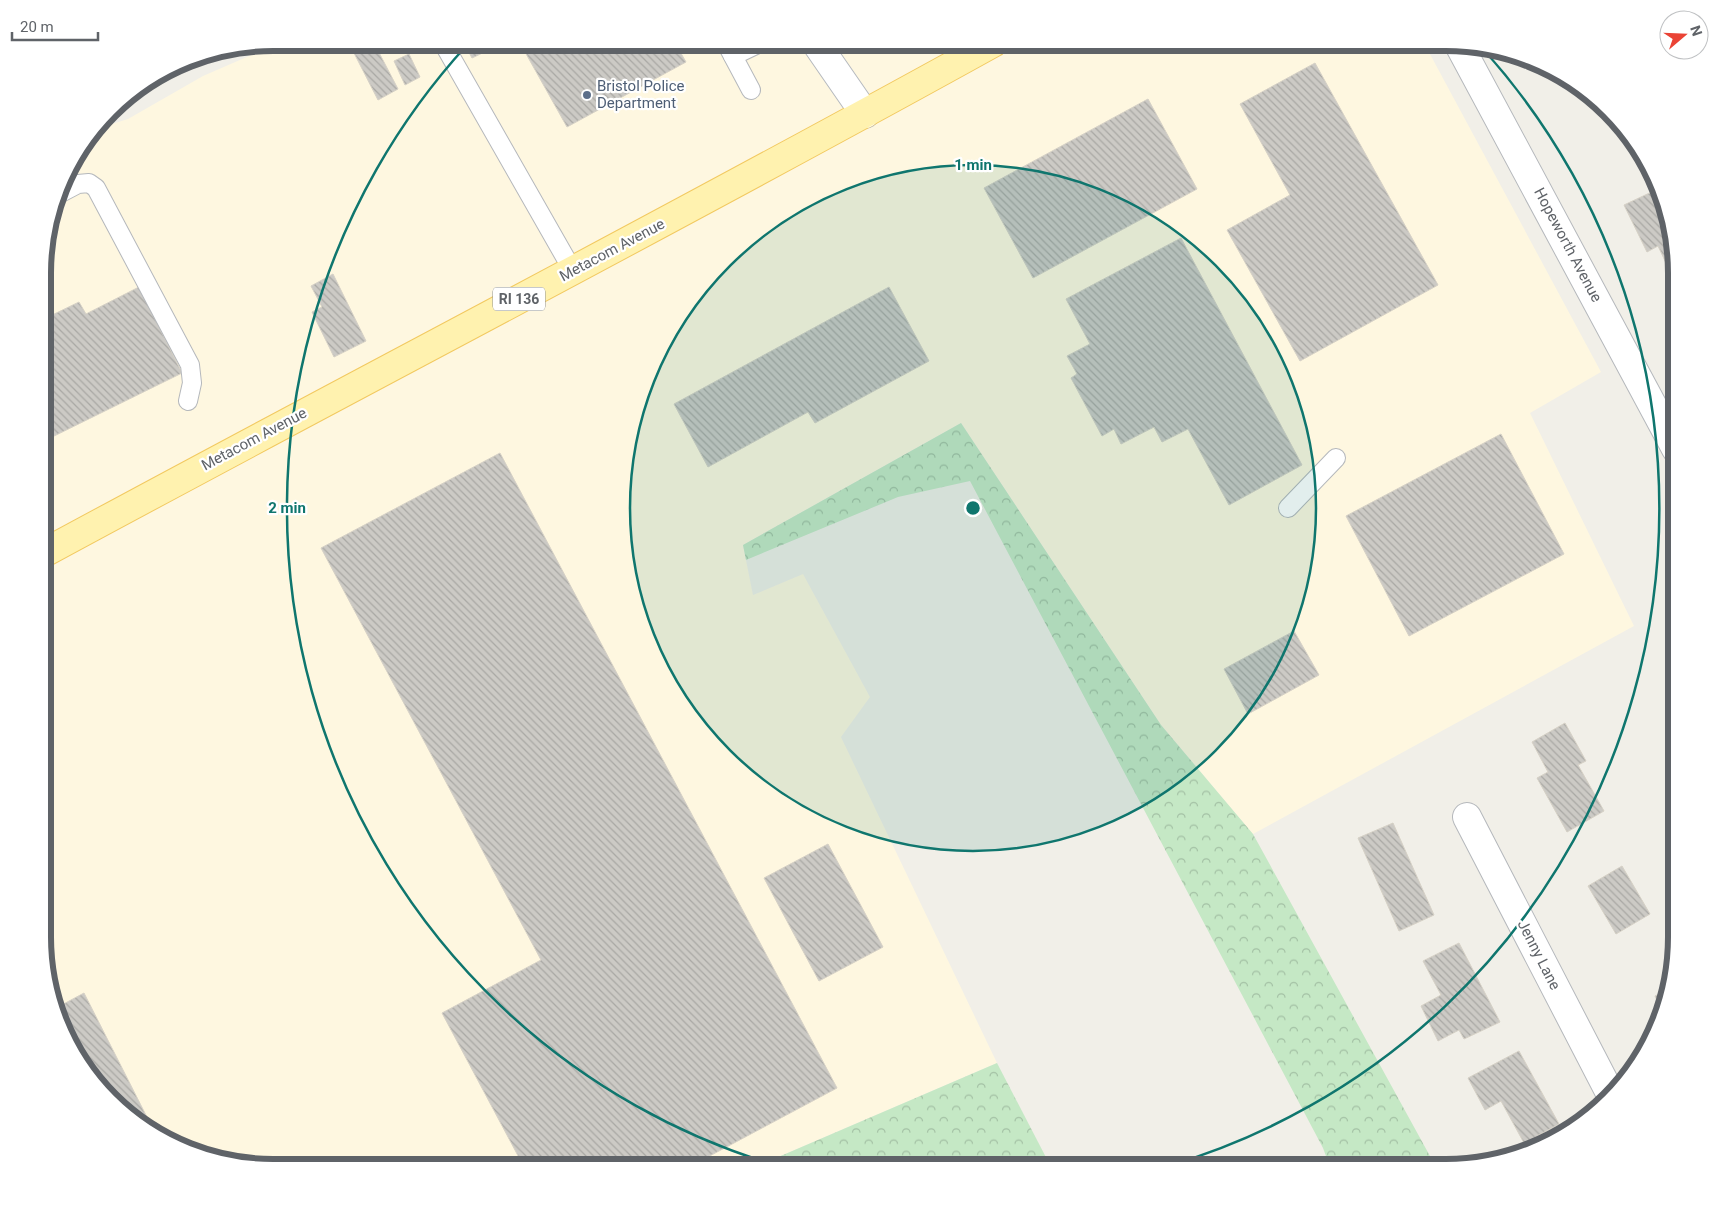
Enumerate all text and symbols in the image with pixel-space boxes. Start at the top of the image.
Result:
scale bar [12,10,99,42]
north arrow [1659,10,1709,60]
text: 20 m [20,18,54,36]
text: N [1687,23,1705,38]
place label: Bristol Police Department [597,77,685,112]
marker: Bristol Police Department [581,89,593,101]
text: 1 min [954,156,992,174]
street label: Hopeworth Avenue [1530,185,1606,305]
street label: Metacom Avenue [556,215,668,285]
road number: RI 136 [493,288,545,310]
street label: Metacom Avenue [198,404,310,474]
text: 2 min [268,499,306,517]
centre of rings [964,499,982,517]
street label: Jenny Lane [1514,917,1564,993]

